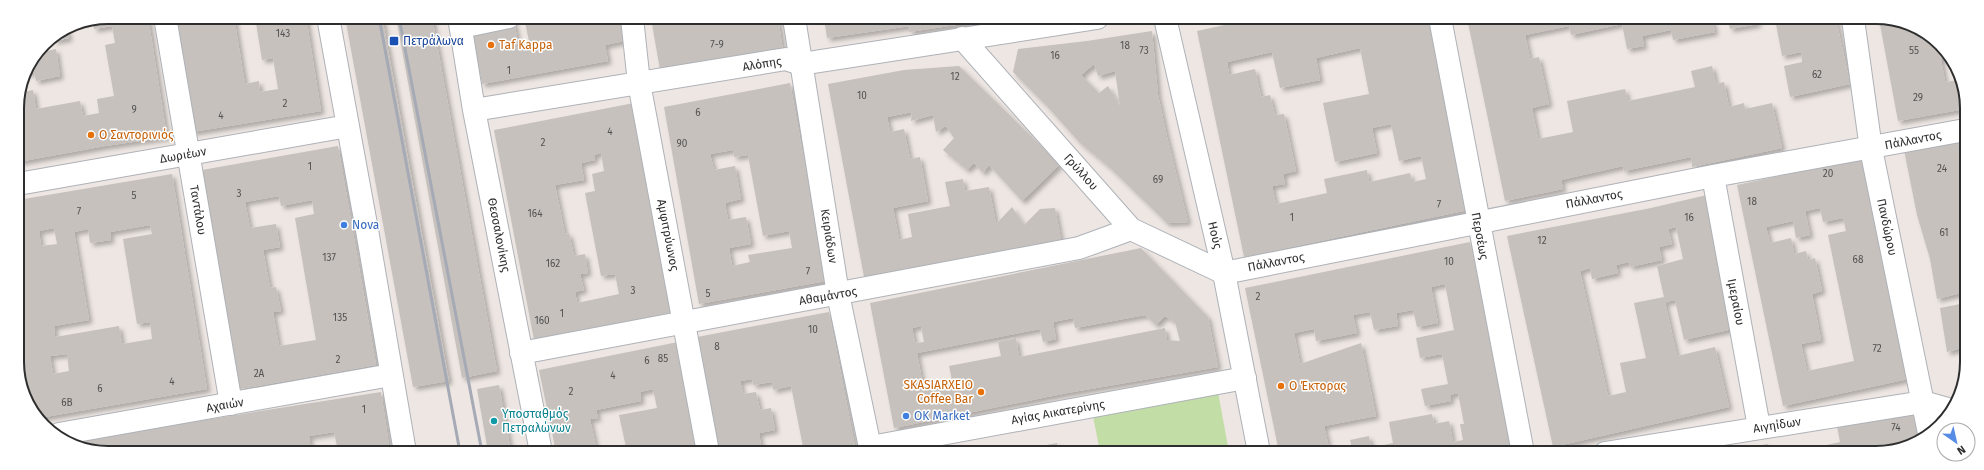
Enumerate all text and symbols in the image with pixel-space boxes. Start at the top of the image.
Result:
house number: 143 [276,28,290,40]
place label: Πετράλωνα [403,34,464,48]
marker: Πετράλωνα [388,35,400,47]
place label: Taf Kappa [499,38,553,52]
house number: 7-9 [710,39,724,51]
marker: Taf Kappa [486,40,496,50]
house number: 18 [1120,40,1130,52]
house number: 73 [1139,45,1149,57]
house number: 55 [1909,45,1919,57]
house number: 16 [1050,50,1060,62]
street label: Αλόπης [741,54,783,74]
house number: 1 [507,65,511,77]
house number: 62 [1812,69,1822,81]
house number: 12 [950,71,960,83]
house number: 10 [857,90,867,102]
house number: 29 [1913,92,1923,104]
house number: 2 [283,98,288,110]
house number: 9 [131,104,137,116]
house number: 6 [695,107,701,119]
house number: 4 [218,110,224,122]
house number: 4 [607,126,613,138]
place label: Ο Σαντορινιός [99,128,174,142]
street label: Πάλλαντος [1883,128,1943,152]
marker: Ο Σαντορινιός [86,130,96,140]
house number: 2 [541,137,546,149]
house number: 90 [677,138,688,150]
street label: Δωριέων [159,144,208,166]
street label: Γρύλλου [1061,151,1101,193]
house number: 1 [308,161,312,173]
house number: 24 [1937,163,1948,175]
house number: 20 [1823,168,1834,180]
house number: 69 [1153,174,1163,186]
street label: Ταντάλου [187,184,209,236]
street label: Πάλλαντος [1564,187,1624,211]
house number: 3 [237,188,242,200]
house number: 5 [131,190,137,202]
house number: 18 [1747,196,1757,208]
street label: Θεσσαλονίκης [485,197,513,274]
street label: Πανδώρου [1874,197,1900,257]
street label: Αμφιτρύωνος [654,198,682,272]
house number: 7 [1437,199,1442,211]
house number: 7 [77,206,82,218]
house number: 164 [528,208,543,220]
street label: Κειριάδων [818,208,840,265]
street label: Περσέως [1469,211,1492,261]
house number: 1 [1290,212,1294,224]
house number: 16 [1684,212,1694,224]
place label: Nova [352,218,379,232]
marker: Nova [339,220,349,230]
street label: Ηούς [1205,220,1225,250]
house number: 61 [1939,227,1949,239]
house number: 12 [1537,235,1547,247]
street label: Πάλλαντος [1246,250,1306,274]
house number: 137 [322,252,336,264]
house number: 68 [1853,254,1864,266]
house number: 10 [1444,256,1454,268]
house number: 162 [546,258,560,270]
house number: 7 [806,266,811,278]
street label: Ιμεραίου [1725,277,1747,327]
street label: Αθαμάντος [798,284,858,308]
house number: 3 [631,285,636,297]
house number: 5 [705,288,711,300]
house number: 2 [1256,291,1261,303]
house number: 1 [560,308,564,320]
house number: 135 [333,312,347,324]
house number: 160 [534,315,550,327]
house number: 10 [808,324,818,336]
house number: 8 [714,341,720,353]
house number: 72 [1872,343,1882,355]
house number: 85 [658,353,668,365]
house number: 2 [336,354,341,366]
house number: 6 [644,355,650,367]
house number: 2Α [254,368,265,380]
house number: 4 [610,370,616,382]
house number: 4 [169,376,175,388]
place label: SKASIARXEIO Coffee Bar [904,378,973,406]
place label: Ο Έκτορας [1289,379,1346,393]
marker: Ο Έκτορας [1276,381,1286,391]
house number: 6 [97,383,103,395]
house number: 2 [569,386,574,398]
marker: SKASIARXEIO Coffee Bar [976,387,986,397]
street label: Αχαιών [205,395,245,415]
house number: 6Β [61,397,73,409]
street label: Αγίας Αικατερίνης [1010,397,1106,427]
house number: 1 [362,404,366,416]
place label: Υποσταθμός Πετραλώνων [502,407,571,435]
place label: OK Market [914,409,971,423]
marker: OK Market [901,411,911,421]
street label: Αιγηίδων [1752,414,1802,436]
marker: Υποσταθμός Πετραλώνων [489,416,499,426]
house number: 74 [1891,422,1901,434]
north arrow [1936,422,1976,462]
text: N [1955,442,1968,457]

